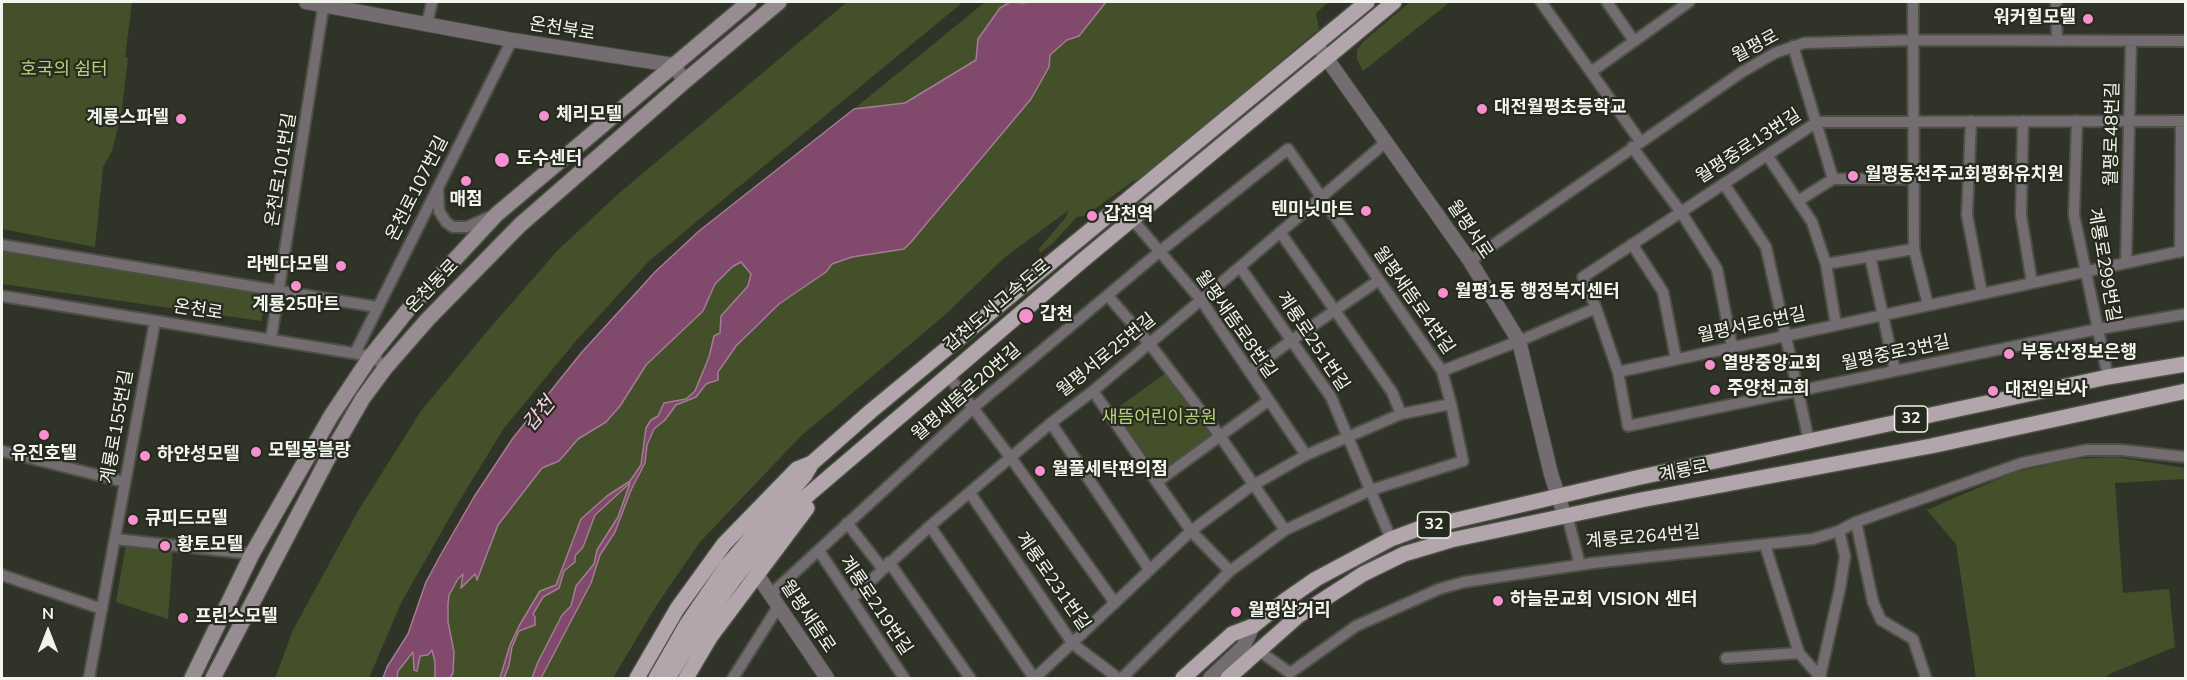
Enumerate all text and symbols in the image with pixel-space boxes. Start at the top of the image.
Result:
place label: 워커힐모텔 [1993,8,2076,30]
marker: 워커힐모텔 [2081,12,2095,26]
street label: 온천북로 [528,14,596,46]
street label: 월평로 [1729,26,1783,68]
park label: 호국의 쉼터 [20,60,108,82]
street label: 월평로48번길 [2101,82,2125,186]
place label: 대전월평초등학교 [1494,98,1626,120]
marker: 대전월평초등학교 [1475,102,1489,116]
place label: 체리모텔 [556,105,622,127]
street label: 월평중로13번길 [1692,105,1806,189]
place label: 계룡스파텔 [86,108,169,130]
marker: 체리모텔 [537,109,551,123]
street label: 온천로101번길 [262,111,302,229]
marker: 계룡스파텔 [174,112,188,126]
street label: 온천로107번길 [382,133,454,245]
place label: 도수센터 [516,149,582,171]
marker: 도수센터 [493,151,511,169]
place label: 월평동천주교회평화유치원 [1865,165,2064,187]
marker: 월평동천주교회평화유치원 [1846,169,1860,183]
marker: 매점 [459,174,473,188]
place label: 매점 [449,190,483,212]
street label: 월평서로 [1442,197,1496,263]
place label: 텐미닛마트 [1271,200,1354,222]
marker: 텐미닛마트 [1359,204,1373,218]
place label: 갑천역 [1104,205,1154,227]
street label: 계룡로299번길 [2082,206,2124,324]
marker: 갑천역 [1085,209,1099,223]
street label: 월평새뜸로4번길 [1368,243,1458,359]
place label: 라벤다모텔 [246,255,329,277]
street label: 갑천도시고속도로 [940,255,1056,357]
street label: 온천동로 [402,256,464,318]
marker: 라벤다모텔 [334,259,348,273]
street label: 월평새뜸로8번길 [1190,267,1280,383]
marker: 계룡25마트 [289,279,303,293]
place label: 월평1동 행정복지센터 [1455,282,1620,304]
marker: 월평1동 행정복지센터 [1436,286,1450,300]
street label: 계룡로251번길 [1271,288,1353,396]
place label: 계룡25마트 [252,295,340,317]
street label: 온천로 [172,296,224,326]
street label: 월평서로6번길 [1696,304,1808,348]
place label: 갑천 [1040,305,1073,327]
marker: 갑천 [1017,307,1035,325]
street label: 월평서로25번길 [1053,310,1161,402]
street label: 월평중로3번길 [1840,332,1952,376]
street label: 월평새뜸로20번길 [908,340,1026,446]
place label: 부동산정보은행 [2021,343,2137,365]
marker: 부동산정보은행 [2002,347,2016,361]
place label: 열방중앙교회 [1722,354,1821,376]
marker: 열방중앙교회 [1703,358,1717,372]
street label: 계룡로155번길 [97,368,139,486]
place label: 주양천교회 [1727,379,1810,401]
place label: 대전일보사 [2005,380,2088,402]
marker: 주양천교회 [1708,383,1722,397]
marker: 대전일보사 [1986,384,2000,398]
water label: 갑천 [519,393,561,437]
road number: 32 [1894,406,1928,432]
park label: 새뜸어린이공원 [1101,408,1217,430]
marker: 유진호텔 [37,428,51,442]
place label: 모텔몽블랑 [268,441,351,463]
place label: 유진호텔 [11,444,77,466]
place label: 하얀성모텔 [157,445,240,467]
marker: 모텔몽블랑 [249,445,263,459]
marker: 하얀성모텔 [138,449,152,463]
street label: 계룡로 [1658,457,1710,487]
place label: 월풀세탁편의점 [1052,460,1168,482]
marker: 월풀세탁편의점 [1033,464,1047,478]
place label: 큐피드모텔 [145,509,228,531]
road number: 32 [1418,512,1450,538]
marker: 큐피드모텔 [126,513,140,527]
street label: 계룡로264번길 [1585,522,1701,554]
street label: 계룡로231번길 [1010,529,1094,635]
place label: 황토모텔 [177,535,243,557]
marker: 황토모텔 [158,539,172,553]
street label: 계룡로219번길 [834,552,916,660]
street label: 월평새뜸로 [775,577,839,657]
place label: 하늘문교회 VISION 센터 [1510,590,1698,612]
marker: 하늘문교회 VISION 센터 [1491,594,1505,608]
place label: 월평삼거리 [1248,601,1331,623]
north arrow [18,602,78,662]
text: N [42,603,54,625]
marker: 월평삼거리 [1229,605,1243,619]
place label: 프린스모텔 [195,607,278,629]
marker: 프린스모텔 [176,611,190,625]

